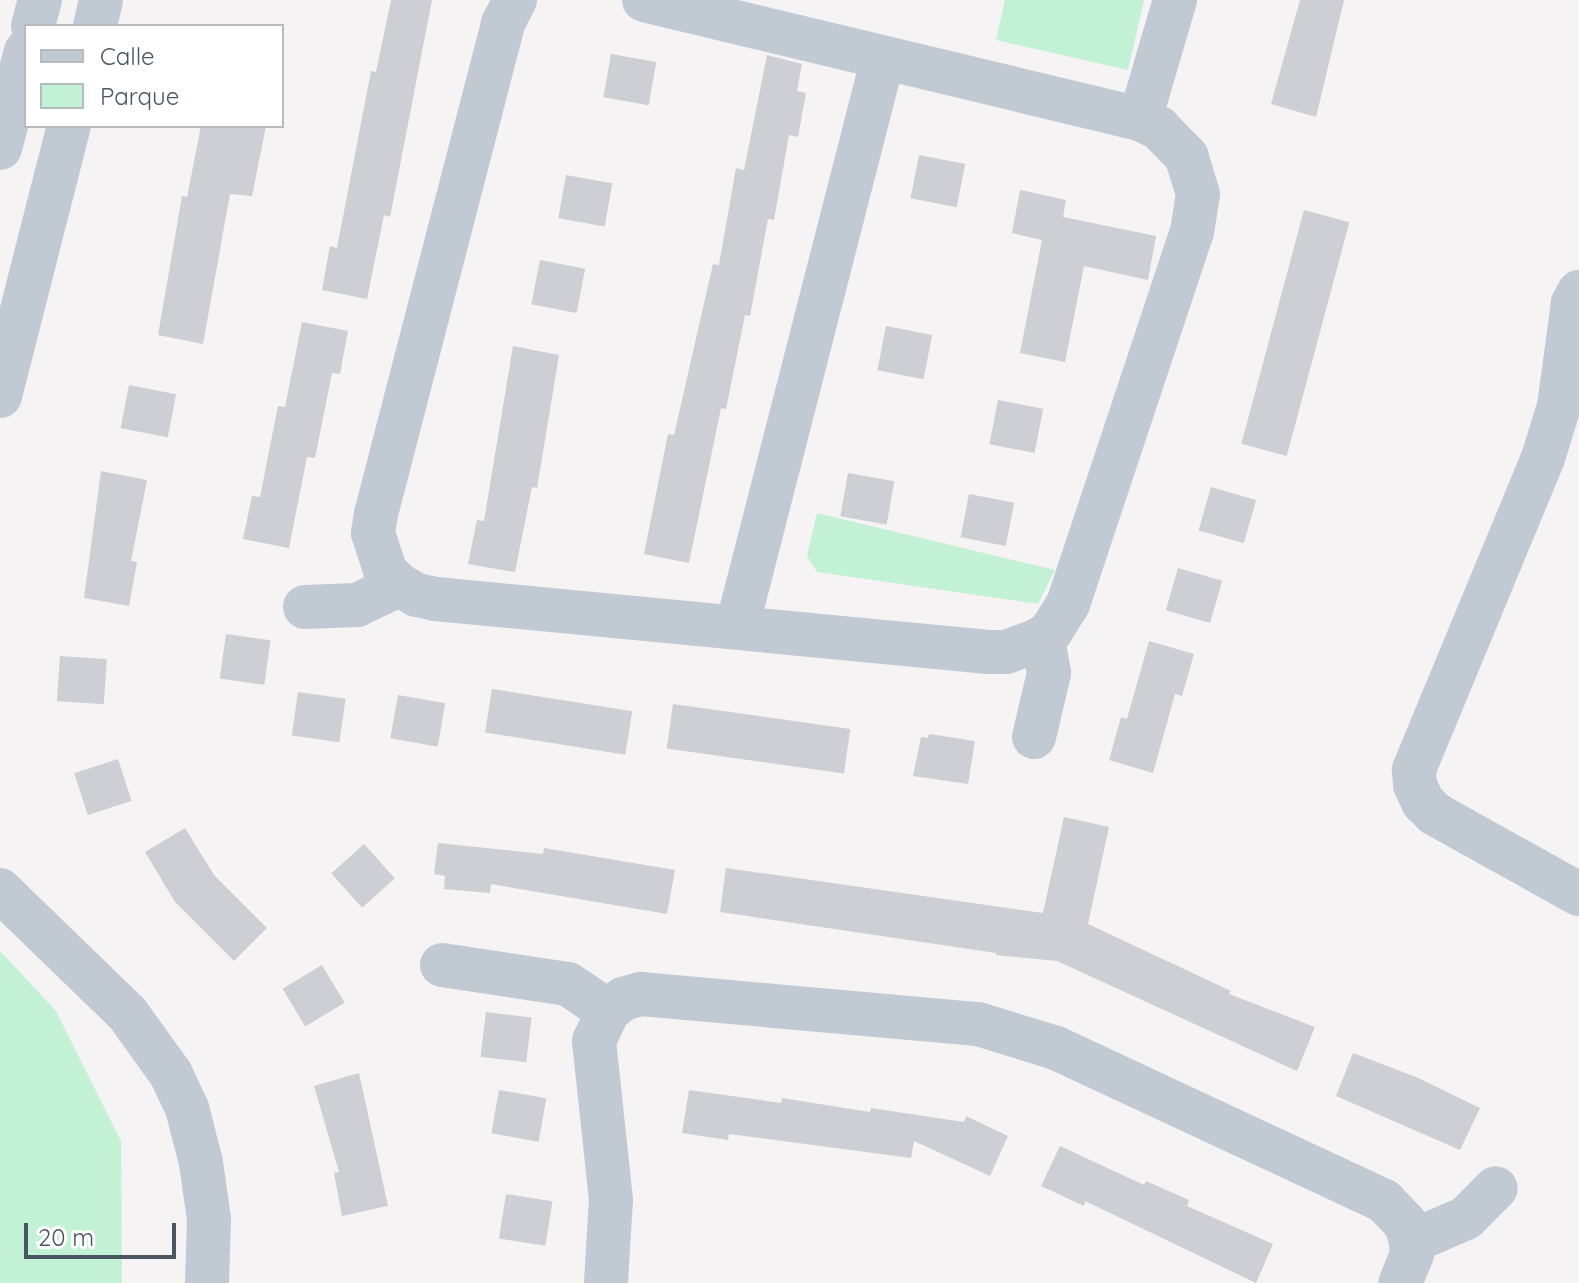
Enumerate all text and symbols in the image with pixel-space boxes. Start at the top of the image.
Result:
legend [24,24,284,128]
text: Calle [100,41,155,71]
text: Parque [100,81,179,111]
scale bar [28,1207,180,1257]
text: 20 m [38,1222,94,1252]

